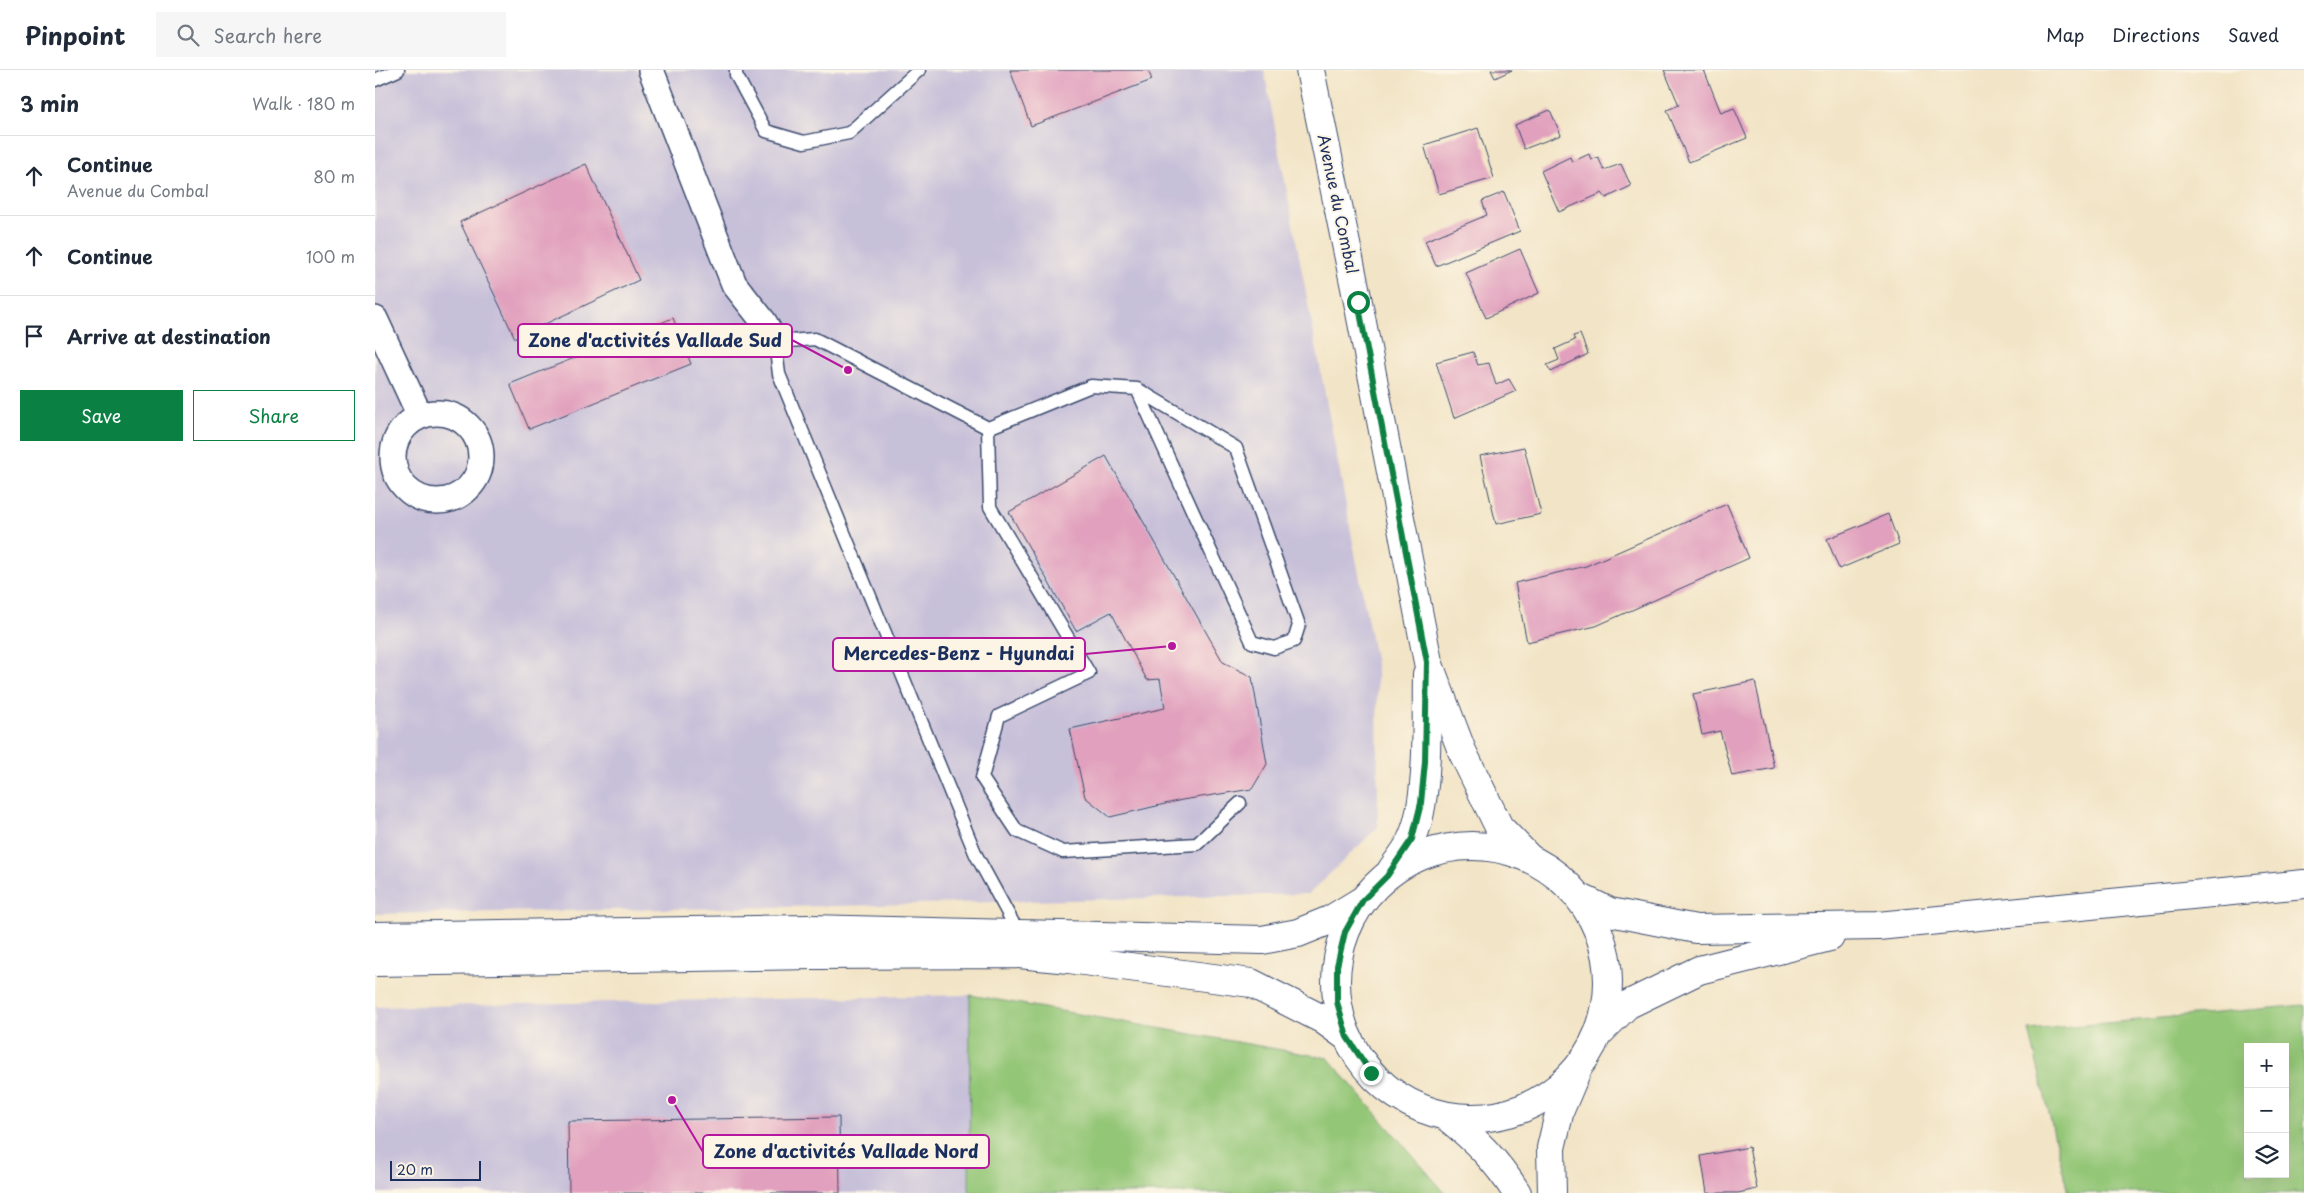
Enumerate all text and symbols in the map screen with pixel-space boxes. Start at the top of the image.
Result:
search box [156,12,506,57]
text: Pinpoint [25,17,126,53]
icon: search [174,21,202,49]
text: Search here [214,21,322,49]
text: Map [2046,21,2084,48]
text: Directions [2112,21,2200,48]
text: Saved [2228,21,2279,48]
text: 3 min [20,87,79,119]
text: Walk · 180 m [252,91,355,115]
street label: Avenue du Combal [1312,132,1365,276]
text: Continue [67,150,153,178]
icon: ahead [20,162,48,190]
text: 80 m [313,164,355,188]
text: Avenue du Combal [67,178,209,202]
icon: ahead [20,242,48,270]
text: Continue [67,242,153,270]
text: 100 m [306,244,355,268]
route start [1347,291,1370,314]
icon: arrive [20,322,48,350]
text: Arrive at destination [67,322,271,350]
callout: Zone d'activités Vallade Sud [518,324,792,357]
text: Zone d'activités Vallade Sud [528,326,782,353]
button: Save [20,390,183,441]
button: Share [193,390,355,441]
callout: Mercedes-Benz - Hyundai [833,638,1085,671]
text: Mercedes-Benz - Hyundai [844,639,1075,666]
map controls [2244,1043,2289,1178]
button: + [2244,1043,2289,1088]
route end [1360,1062,1383,1085]
button: − [2244,1088,2289,1133]
button: layers [2244,1133,2289,1178]
callout: Zone d'activités Vallade Nord [703,1135,989,1168]
text: Zone d'activités Vallade Nord [714,1137,979,1164]
scale bar [390,1158,481,1181]
text: 20 m [397,1159,433,1180]

